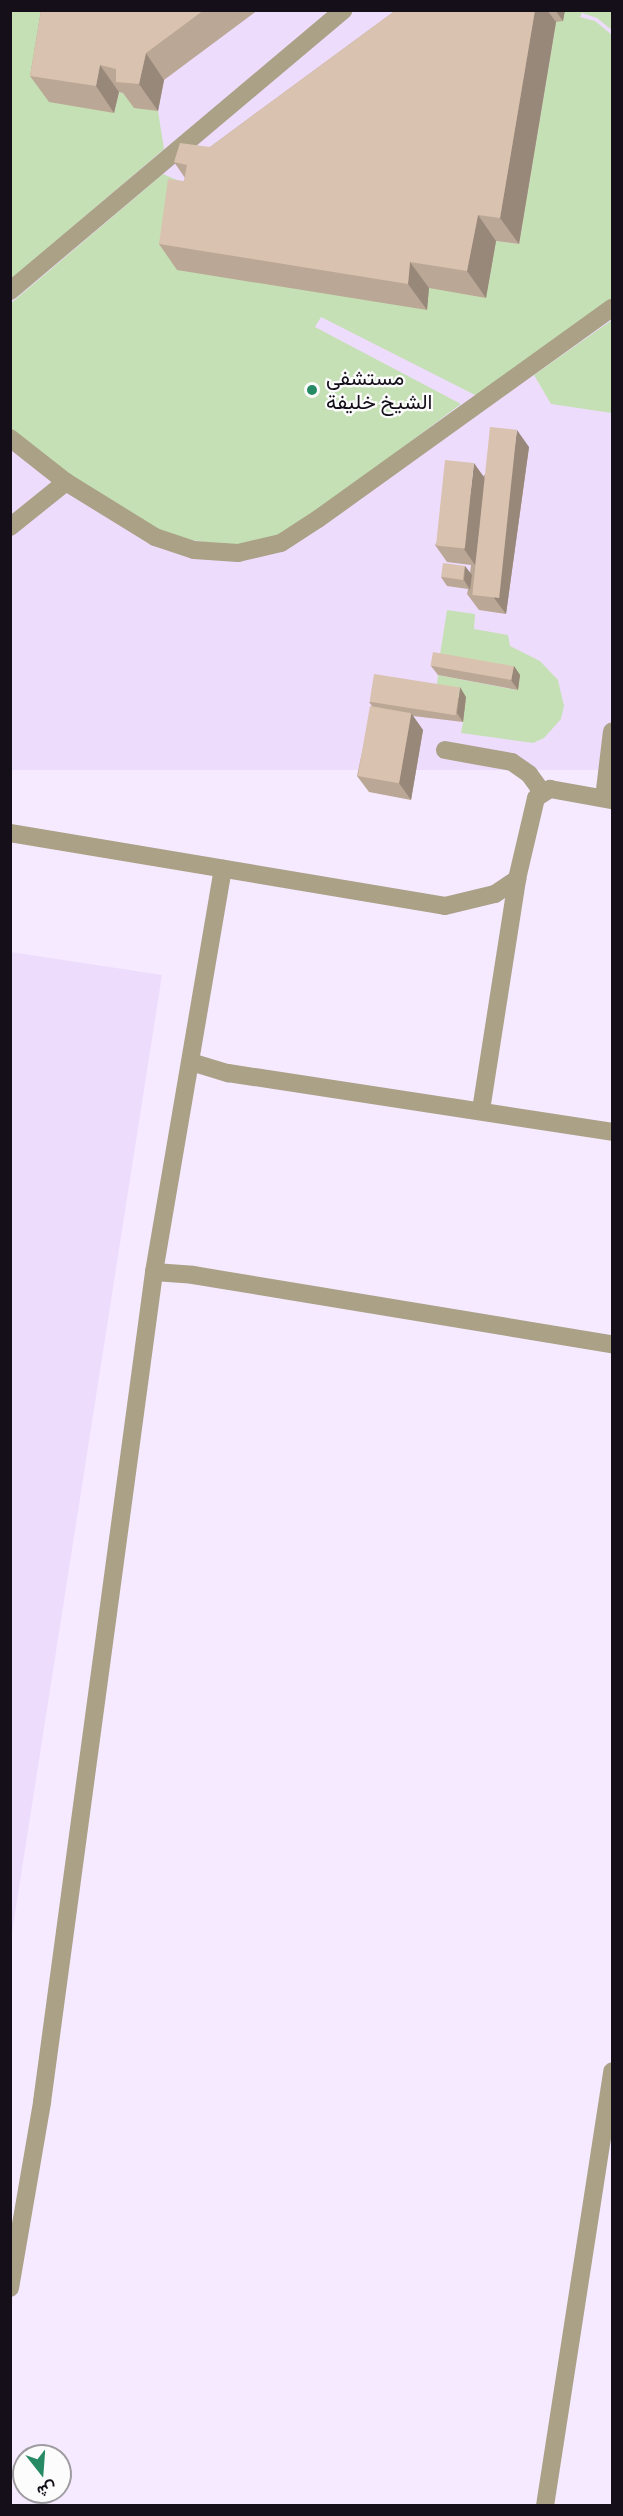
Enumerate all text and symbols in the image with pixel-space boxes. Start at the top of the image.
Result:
place label: مستشفى الشيخ خليفة [326,365,432,415]
marker: مستشفى الشيخ خليفة [303,381,321,399]
north arrow [12,2444,72,2504]
text: ش [35,2478,59,2502]

